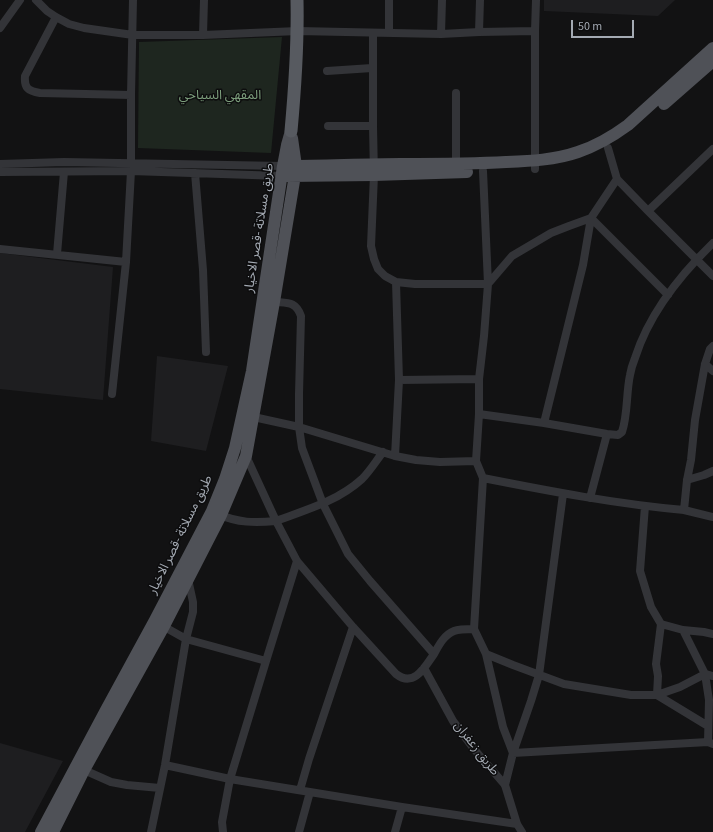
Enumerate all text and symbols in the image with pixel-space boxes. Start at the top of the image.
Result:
scale bar [573,12,636,38]
text: 50 m [578,18,602,35]
park label: المقهي السياحي [179,88,261,104]
street label: طريق مسلاتة -قصر الاخيار [242,162,278,294]
street label: طريق مسلاتة -قصر الاخيار [145,473,217,597]
street label: طريق زعفران [450,719,502,779]

